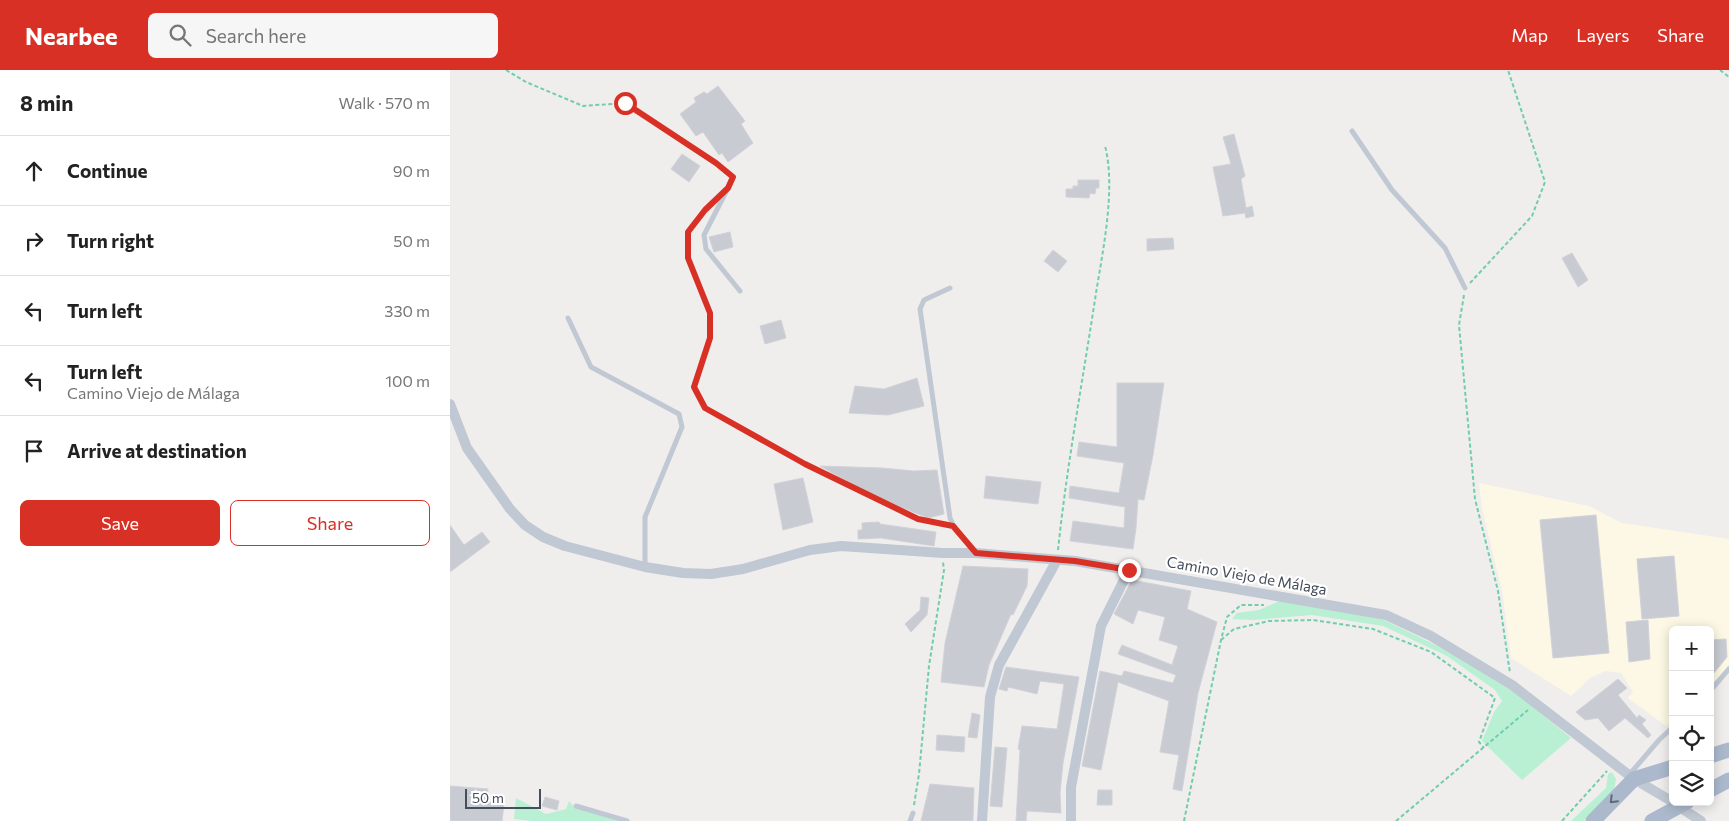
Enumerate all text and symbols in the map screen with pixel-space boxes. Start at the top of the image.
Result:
search box [148,13,498,58]
text: Nearbee [25,21,118,50]
icon: search [166,21,194,49]
text: Search here [206,24,306,47]
text: Map [1511,24,1548,46]
text: Layers [1576,24,1629,46]
text: Share [1657,24,1704,46]
text: 8 min [20,90,73,115]
route start [614,92,637,115]
text: Walk · 570 m [338,93,430,112]
icon: ahead [20,157,48,185]
text: Continue [67,159,147,182]
text: 90 m [393,161,430,180]
icon: right [20,227,48,255]
text: Turn right [67,229,154,252]
text: 50 m [393,231,430,250]
icon: left [20,297,48,325]
text: Turn left [67,299,142,322]
text: 330 m [384,301,430,320]
text: Turn left [67,360,142,383]
icon: left [20,367,48,395]
text: 100 m [385,371,430,390]
text: Camino Viejo de Málaga [67,383,240,402]
icon: arrive [20,437,48,465]
text: Arrive at destination [67,439,247,462]
button: Save [20,500,220,546]
button: Share [230,500,430,546]
street label: Camino Viejo de Málaga [1166,552,1328,598]
route end [1118,559,1141,582]
map controls [1669,626,1714,806]
button: + [1669,626,1714,671]
button: − [1669,671,1714,716]
button: locate [1669,716,1714,761]
button: layers [1669,761,1714,806]
scale bar [465,786,541,809]
text: 50 m [472,789,504,806]
one-way arrow [1610,794,1619,803]

